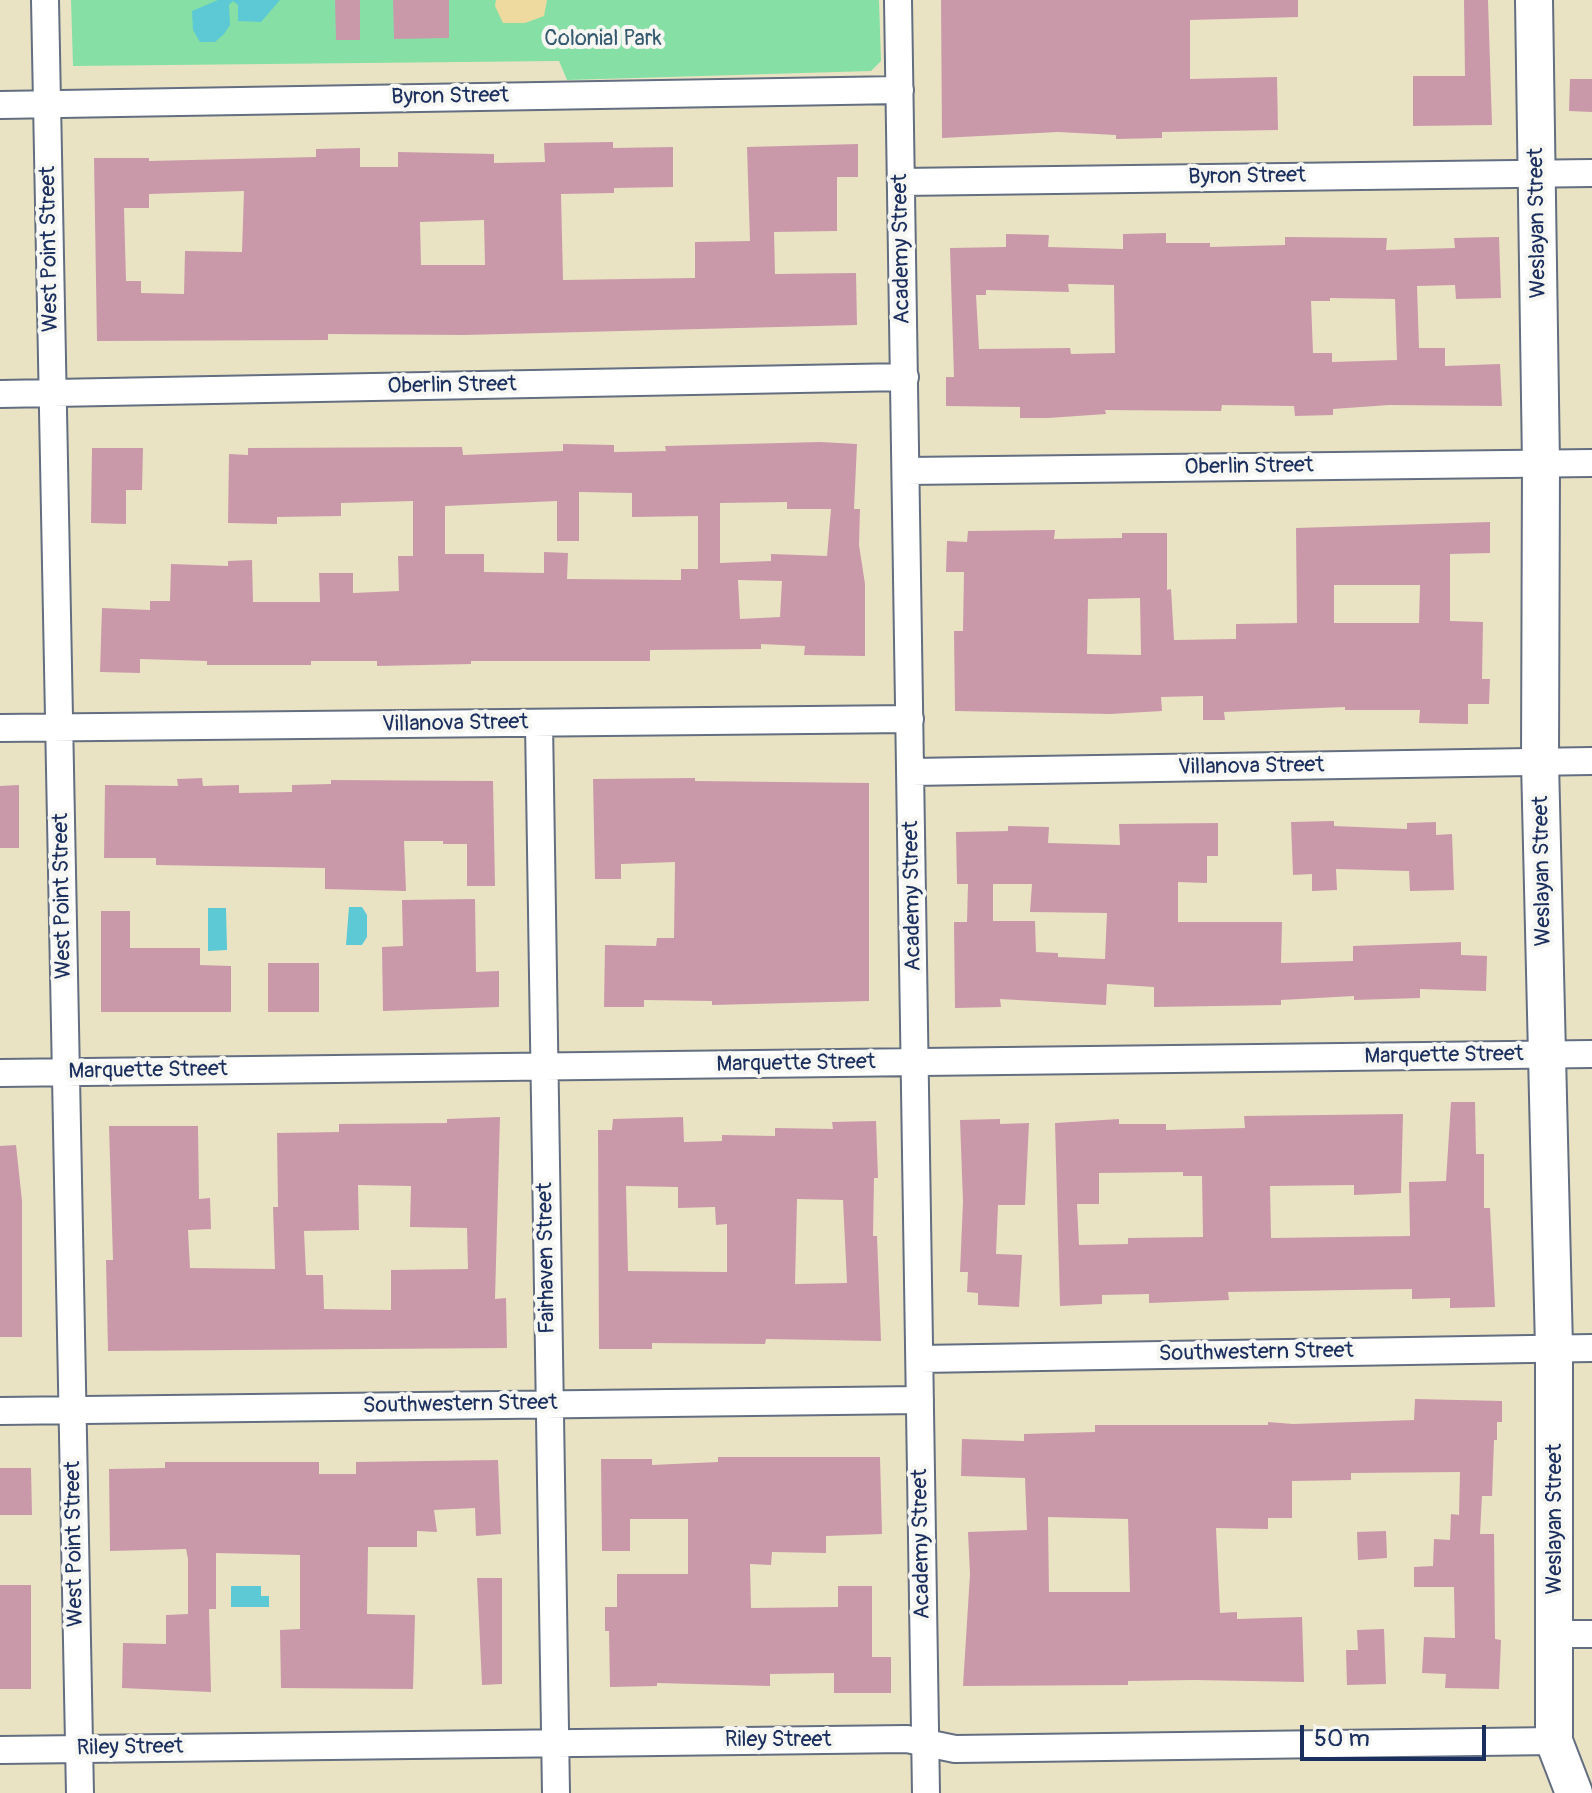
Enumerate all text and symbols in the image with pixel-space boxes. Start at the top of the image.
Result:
park label: Colonial Park [544,26,662,52]
street label: Byron Street [391,83,509,111]
street label: Weslayan Street [1523,147,1553,299]
street label: Byron Street [1188,163,1306,191]
street label: West Point Street [35,166,65,332]
street label: Academy Street [887,173,917,325]
street label: Oberlin Street [387,372,517,400]
street label: Oberlin Street [1184,453,1314,481]
street label: Villanova Street [382,710,528,738]
street label: Villanova Street [1178,753,1324,781]
street label: Weslayan Street [1528,795,1558,947]
street label: West Point Street [48,813,78,979]
street label: Academy Street [898,820,928,972]
street label: Marquette Street [1364,1041,1524,1071]
street label: Marquette Street [716,1049,876,1079]
street label: Marquette Street [68,1056,228,1086]
street label: Fairhaven Street [532,1182,562,1334]
street label: Southwestern Street [1158,1338,1354,1368]
street label: Southwestern Street [362,1390,558,1420]
street label: Weslayan Street [1542,1444,1568,1594]
street label: West Point Street [60,1461,90,1627]
street label: Academy Street [907,1468,937,1620]
scale bar [1304,1709,1490,1759]
text: 50 m [1314,1724,1370,1753]
street label: Riley Street [725,1727,831,1753]
street label: Riley Street [76,1734,184,1762]

